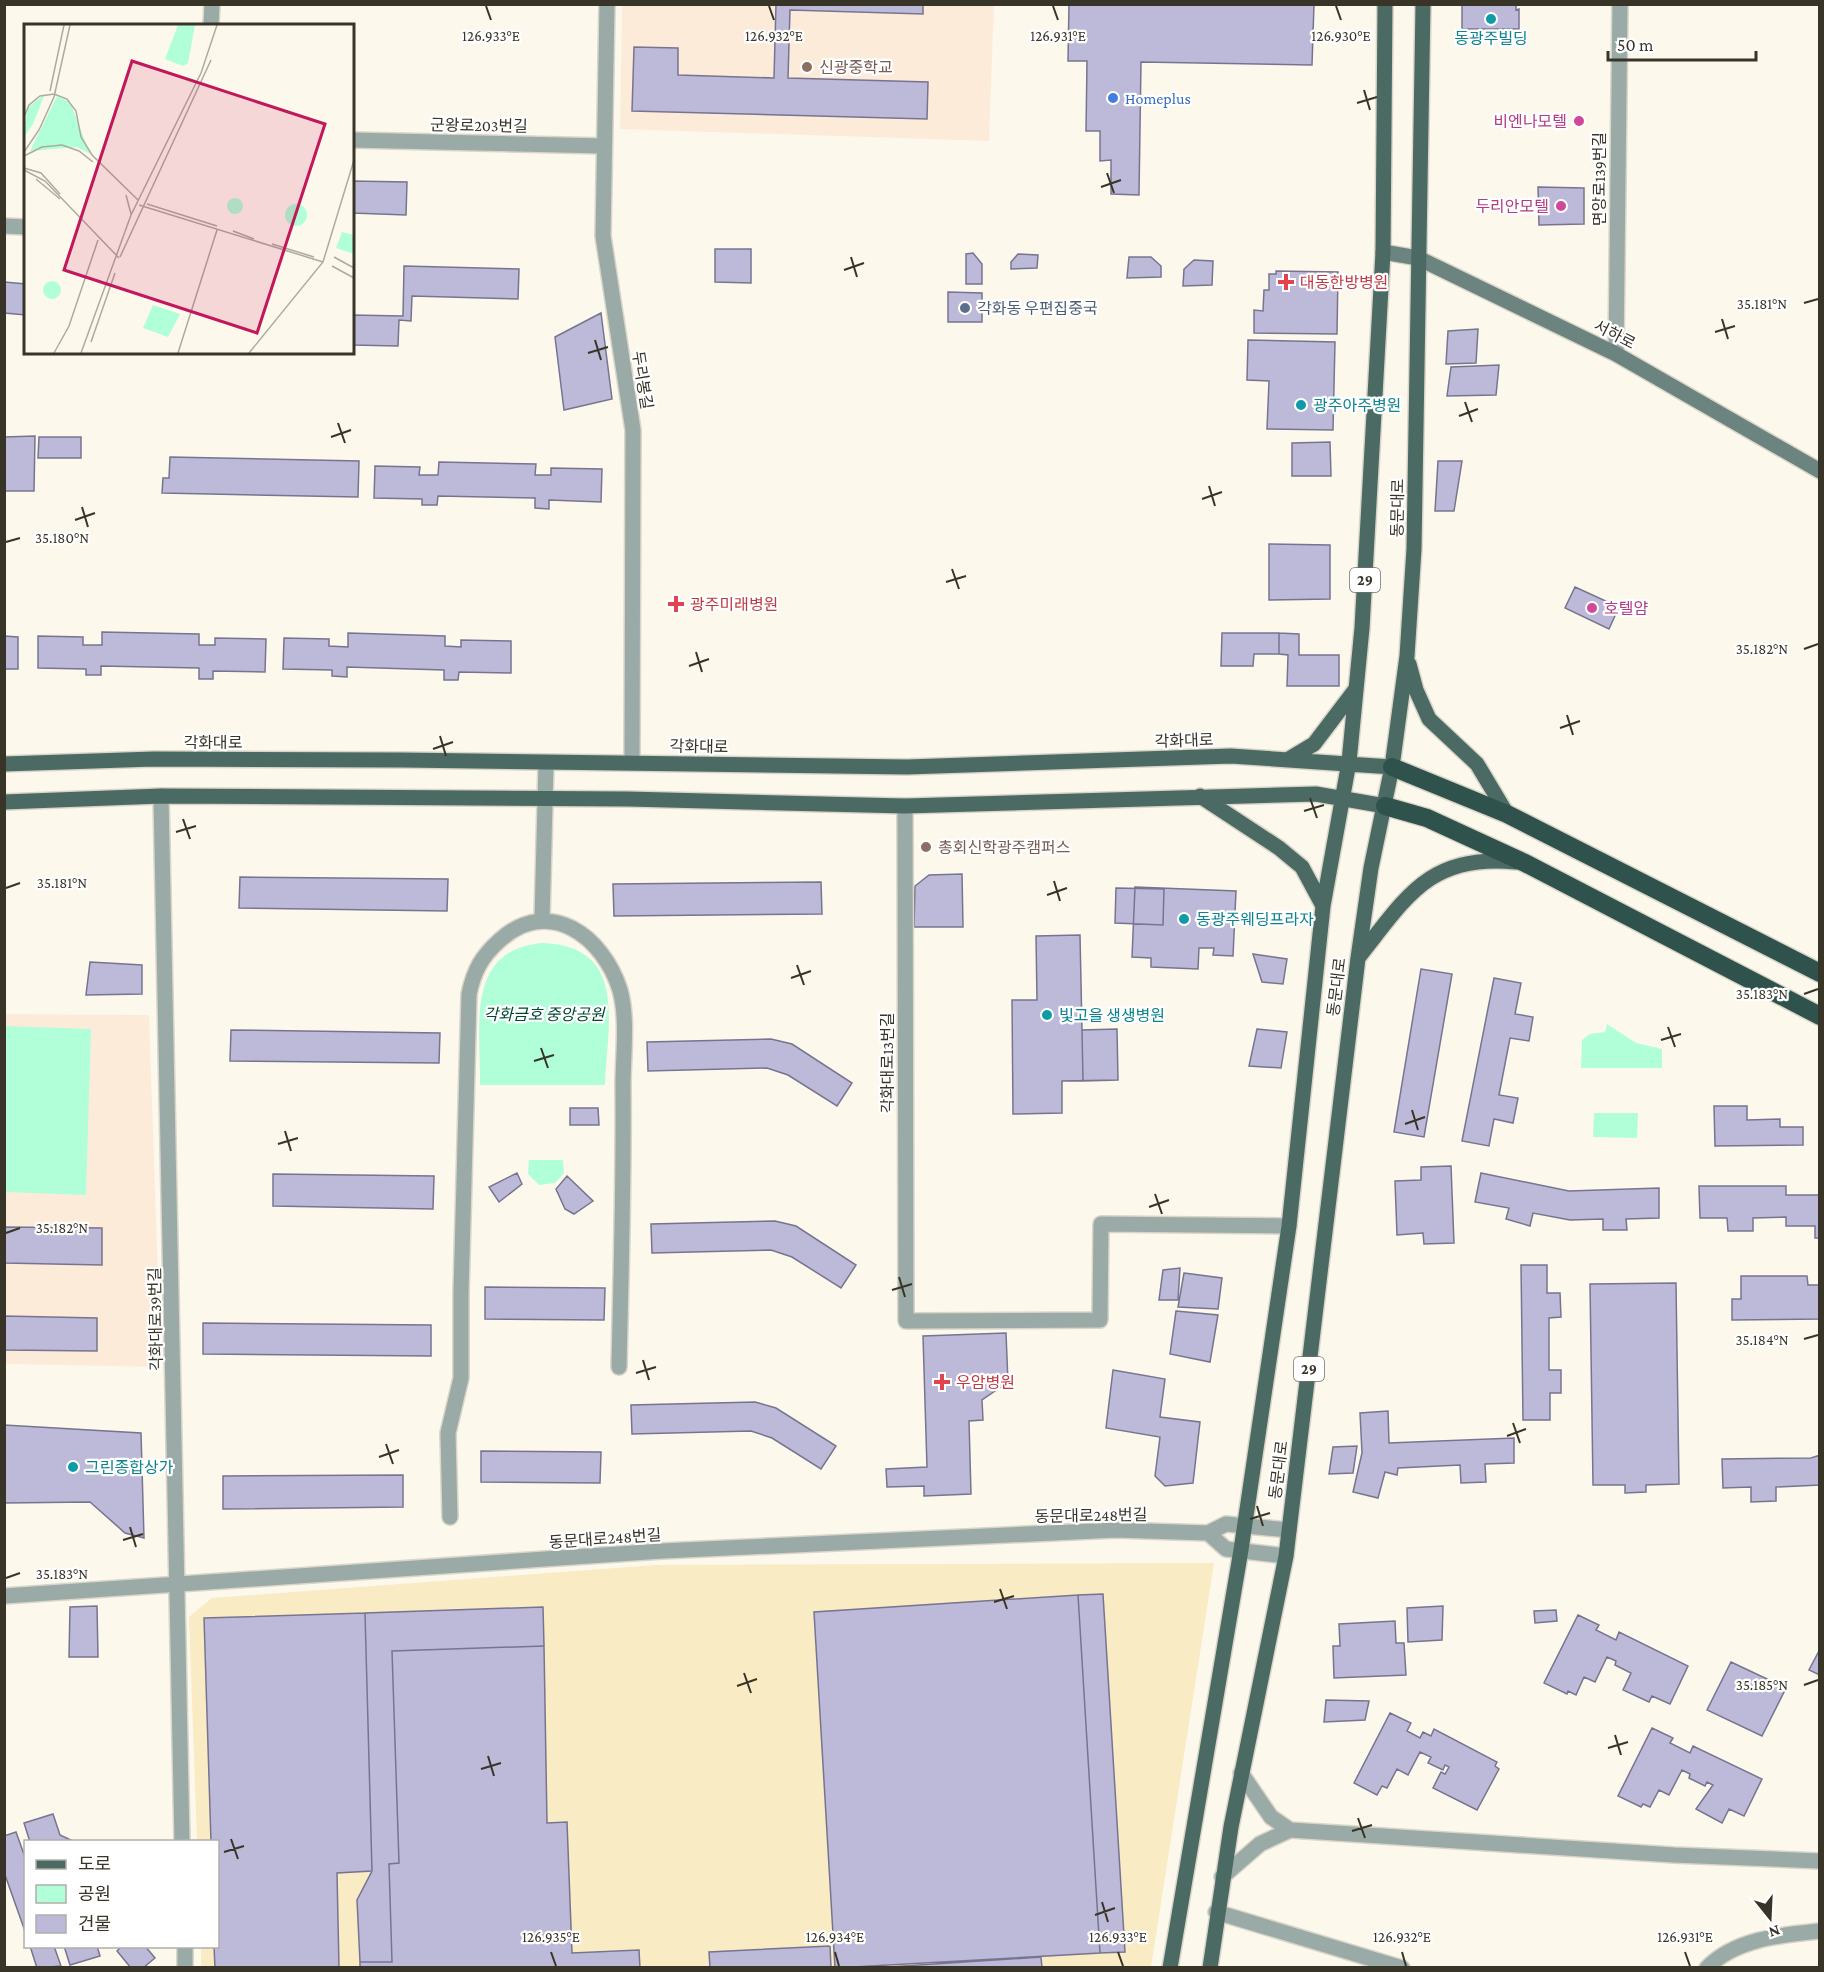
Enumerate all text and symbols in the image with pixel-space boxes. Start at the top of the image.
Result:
marker: 동광주빌딩 [1484,12,1498,26]
inset map [24,24,354,354]
scale bar [1608,24,1756,62]
text: 126.933°E [462,28,520,44]
text: 126.932°E [745,28,803,44]
text: 126.931°E [1030,28,1086,44]
text: 126.930°E [1311,28,1371,44]
place label: 동광주빌딩 [1454,30,1528,47]
text: 50 m [1617,35,1654,55]
place label: 신광중학교 [819,59,893,76]
marker: 신광중학교 [800,60,814,74]
place label: Homeplus [1125,90,1191,108]
marker: Homeplus [1106,91,1120,105]
place label: 비엔나모텔 [1493,113,1567,130]
marker: 비엔나모텔 [1572,114,1586,128]
street label: 군왕로203번길 [430,116,528,135]
street label: 면앙로139번길 [1591,132,1608,226]
place label: 두리안모텔 [1475,198,1549,215]
marker: 두리안모텔 [1554,199,1568,213]
marker: 대동한방병원 [1277,273,1295,291]
place label: 대동한방병원 [1300,274,1388,291]
text: 35.181°N [1737,296,1787,312]
place label: 각화동 우편집중국 [977,300,1098,317]
marker: 각화동 우편집중국 [958,301,972,315]
street label: 서하로 [1591,317,1639,352]
street label: 두리봉길 [630,350,656,410]
place label: 광주아주병원 [1313,397,1401,414]
marker: 광주아주병원 [1294,398,1308,412]
street label: 동문대로 [1388,478,1407,538]
text: 35.180°N [35,530,89,546]
road number: 29 [1350,568,1380,592]
marker: 광주미래병원 [667,595,685,613]
place label: 광주미래병원 [690,596,778,613]
place label: 호텔얌 [1604,600,1648,617]
marker: 호텔얌 [1585,601,1599,615]
text: 35.182°N [1736,641,1788,657]
street label: 각화대로 [1154,731,1214,750]
street label: 각화대로 [184,734,243,751]
street label: 각화대로 [669,737,729,756]
place label: 총회신학광주캠퍼스 [938,839,1070,856]
marker: 총회신학광주캠퍼스 [919,840,933,854]
text: 35.181°N [37,875,87,891]
place label: 동광주웨딩프라자 [1196,911,1314,928]
marker: 동광주웨딩프라자 [1177,912,1191,926]
street label: 동문대로 [1324,957,1349,1017]
text: 35.183°N [1736,986,1788,1002]
park label: 각화금호 중앙공원 [484,1006,606,1023]
place label: 빛고을 생생병원 [1059,1007,1165,1024]
marker: 빛고을 생생병원 [1040,1008,1054,1022]
street label: 각화대로13번길 [879,1012,896,1114]
text: 35.182°N [36,1220,88,1236]
street label: 각화대로39번길 [146,1267,165,1371]
text: 35.184°N [1735,1332,1789,1348]
road number: 29 [1294,1357,1324,1381]
marker: 우암병원 [933,1373,951,1391]
place label: 우암병원 [956,1374,1015,1391]
street label: 동문대로 [1266,1440,1291,1500]
place label: 그린종합상가 [85,1459,174,1476]
marker: 그린종합상가 [66,1460,80,1474]
street label: 동문대로248번길 [1035,1506,1148,1525]
street label: 동문대로248번길 [548,1526,662,1551]
text: 35.183°N [36,1566,88,1582]
text: 35.185°N [1736,1677,1788,1693]
legend [24,1840,219,1948]
text: 도로 [78,1854,111,1874]
text: 공원 [78,1884,111,1904]
north arrow [1740,1888,1800,1948]
text: 건물 [78,1914,111,1934]
text: N [1767,1922,1782,1942]
text: 126.935°E [522,1929,580,1945]
text: 126.934°E [806,1929,864,1945]
text: 126.933°E [1089,1929,1147,1945]
text: 126.932°E [1373,1929,1431,1945]
text: 126.931°E [1657,1929,1713,1945]

